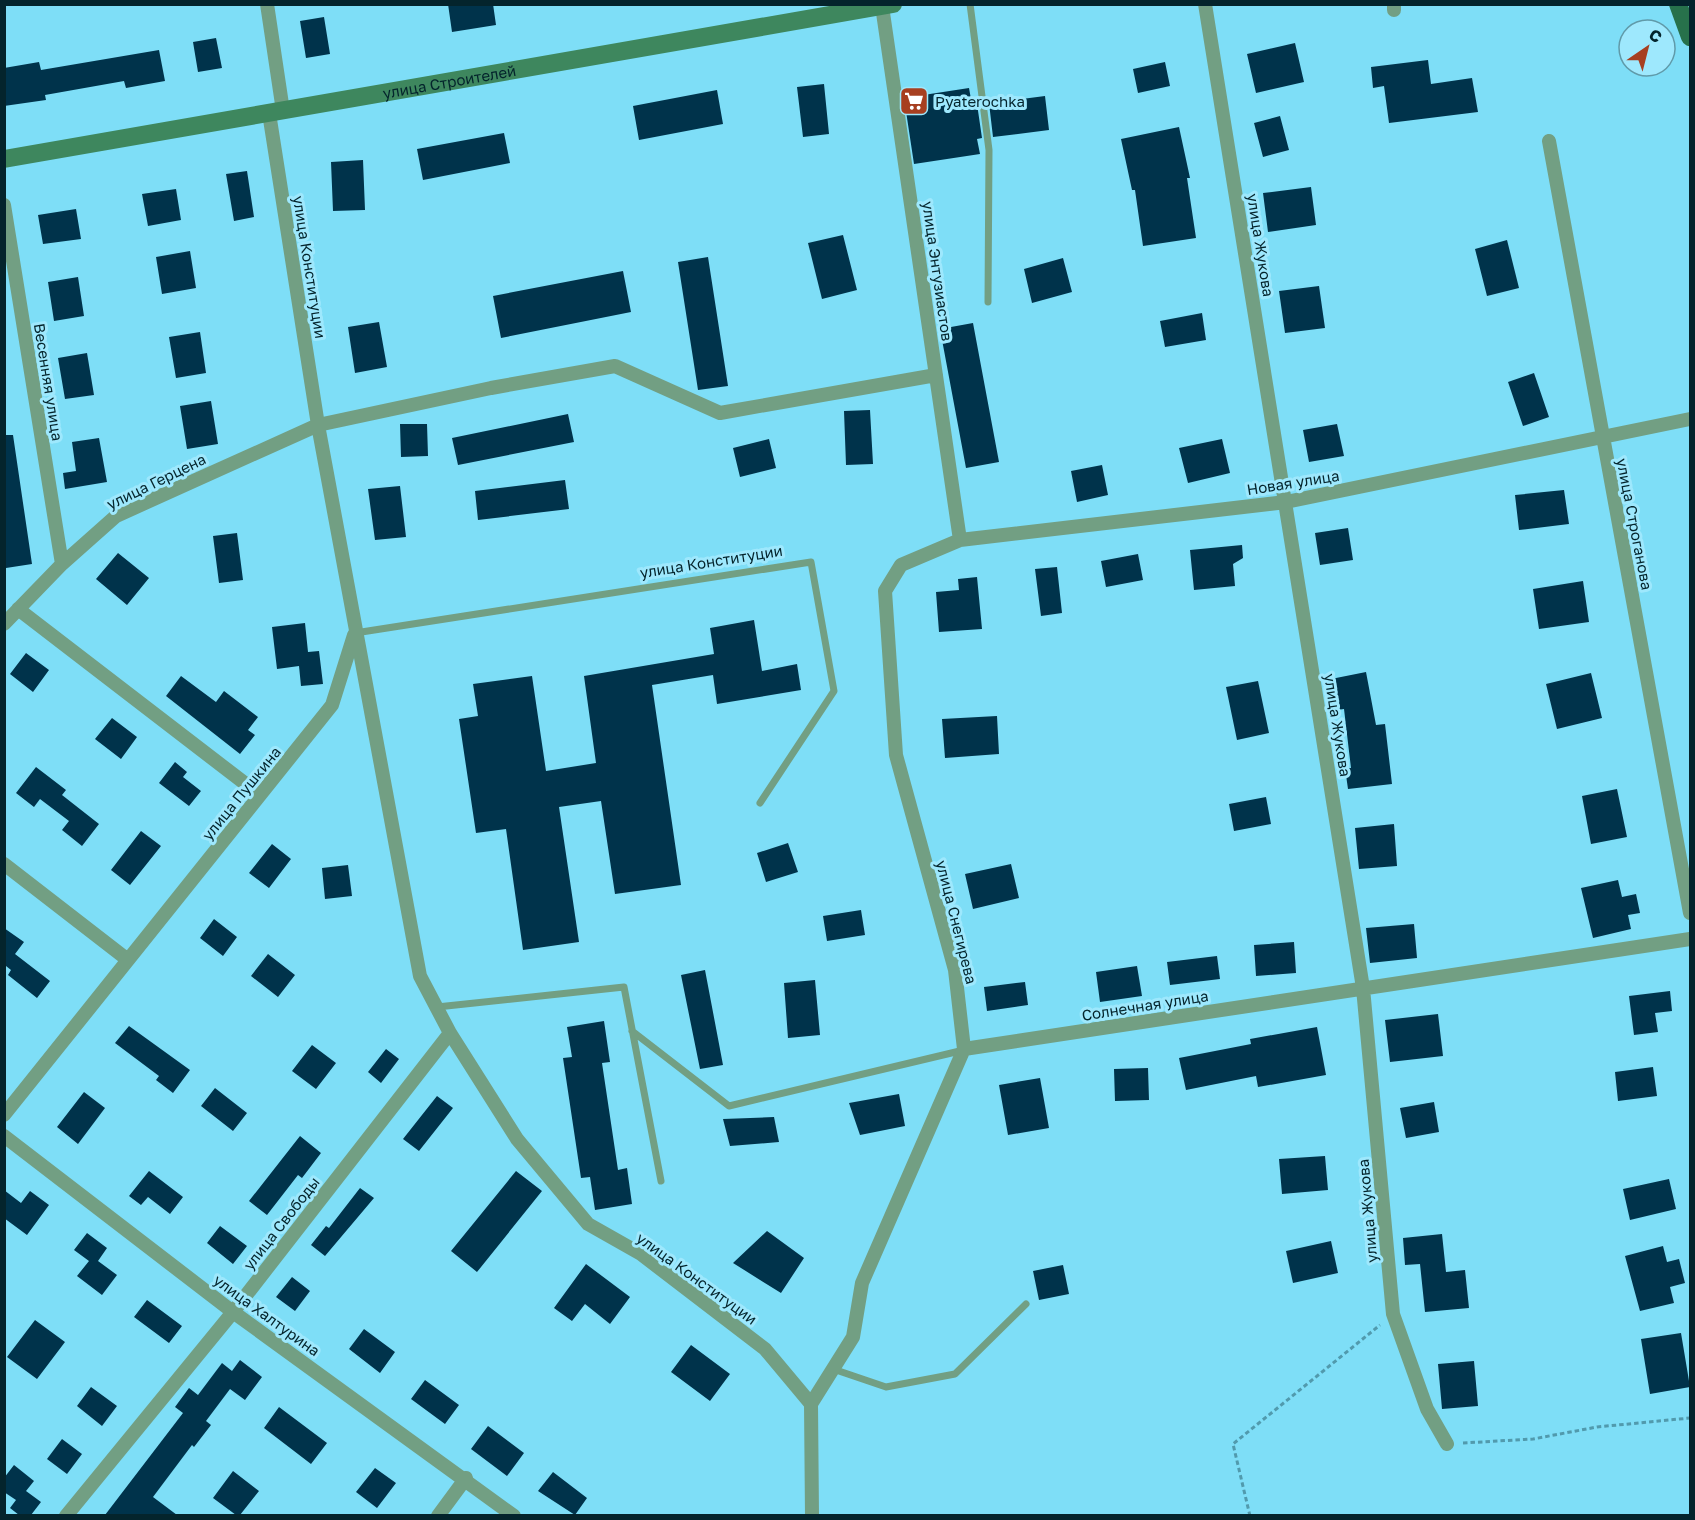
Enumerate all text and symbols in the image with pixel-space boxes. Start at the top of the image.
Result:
north arrow [1617,18,1677,78]
text: С [1645,24,1666,47]
street label: улица Строителей [381,61,517,102]
supermarket icon: Pyaterochka [898,85,930,117]
place label: Pyaterochka [935,92,1025,110]
street label: улица Жукова [1244,192,1278,298]
street label: улица Конституции [290,194,330,340]
street label: улица Энтузиастов [919,200,957,342]
street label: Весенняя улица [31,322,67,442]
street label: улица Герцена [104,449,208,513]
street label: улица Строганова [1613,457,1657,591]
street label: Новая улица [1245,466,1341,498]
street label: улица Конституции [638,541,784,581]
street label: улица Жукова [1321,672,1355,778]
street label: улица Пушкина [198,743,284,843]
street label: улица Снегирева [933,858,981,986]
street label: Солнечная улица [1080,986,1210,1024]
street label: улица Жукова [1353,1158,1381,1264]
street label: улица Свободы [239,1173,323,1273]
street label: улица Конституции [633,1228,761,1328]
street label: улица Халтурина [210,1270,324,1360]

